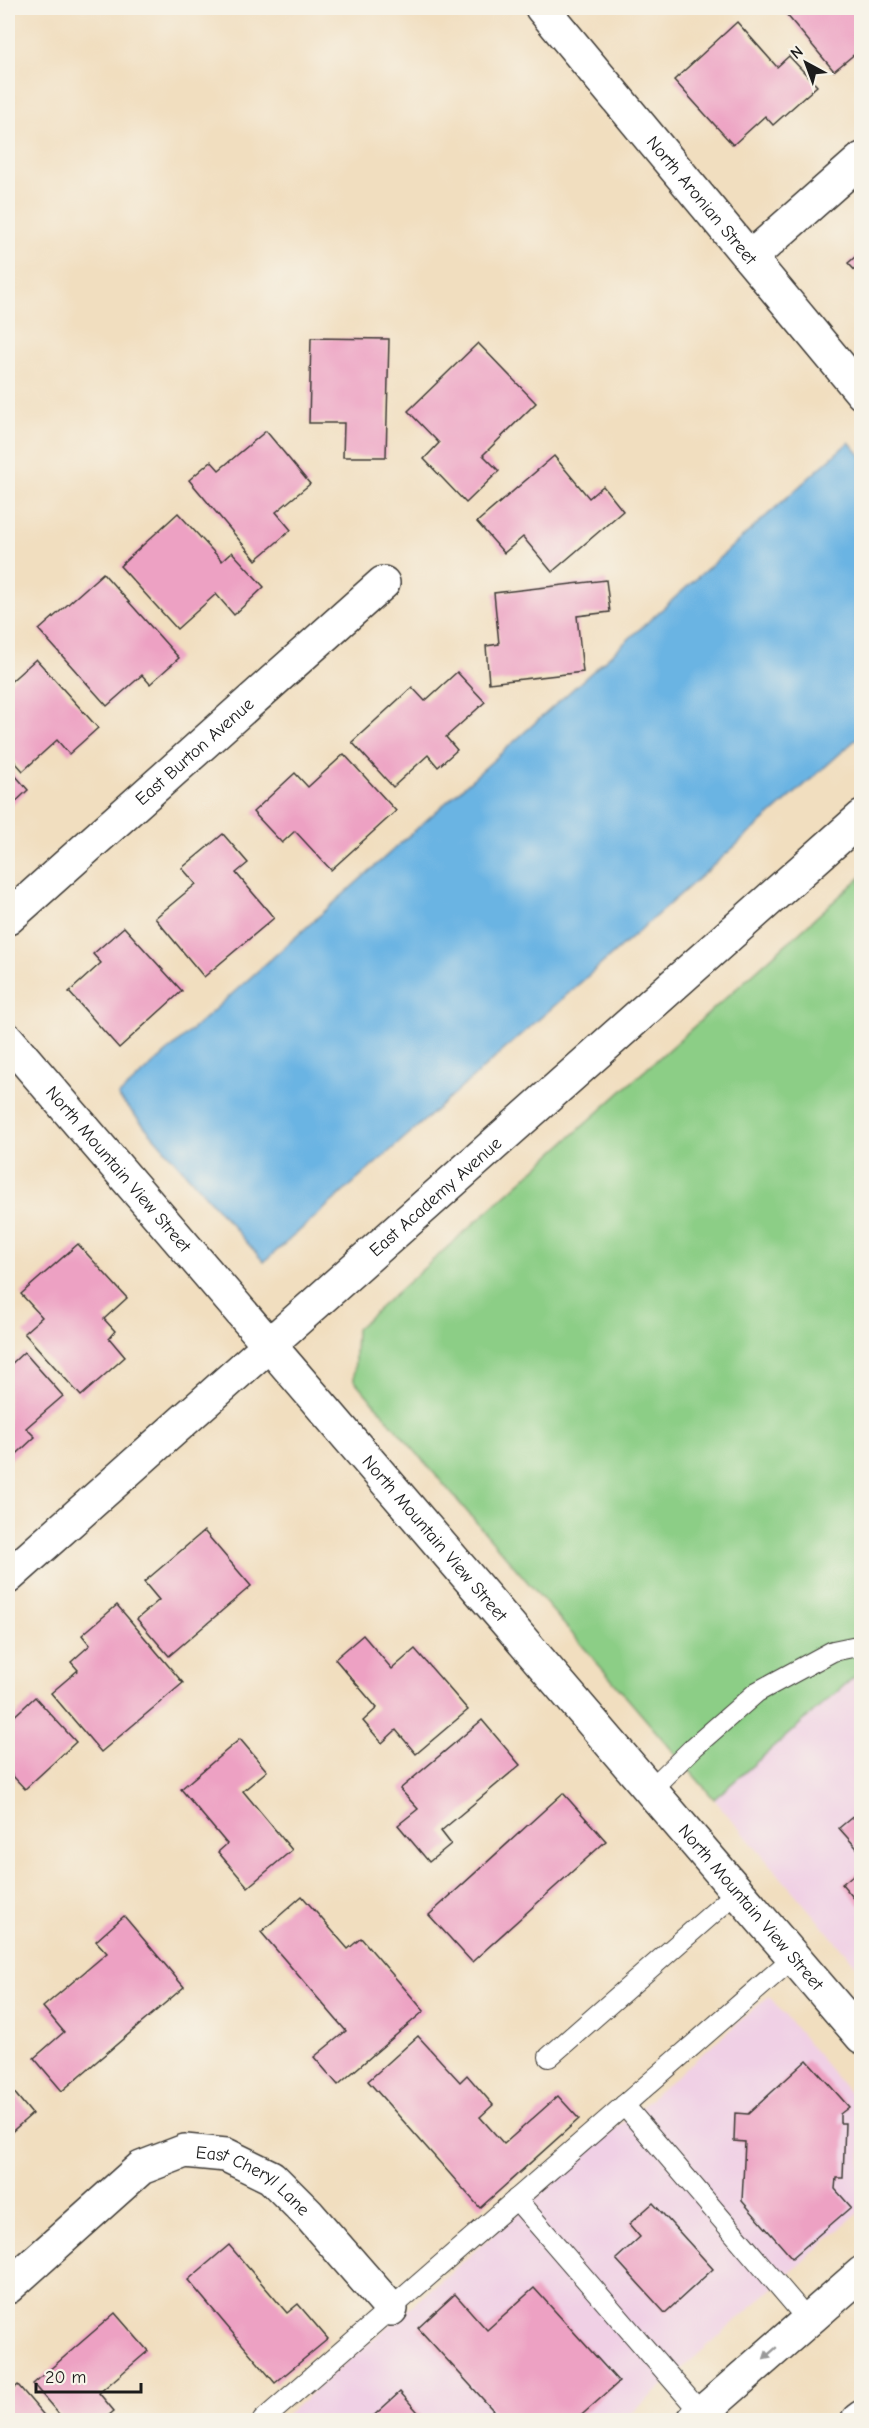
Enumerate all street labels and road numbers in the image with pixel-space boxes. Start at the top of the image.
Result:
street label: North Aronian Street [642,132,762,269]
street label: East Burton Avenue [131,693,258,810]
street label: North Mountain View Street [42,1082,196,1257]
street label: East Academy Avenue [365,1132,506,1261]
street label: North Mountain View Street [358,1451,512,1626]
street label: North Mountain View Street [674,1820,828,1995]
street label: East Cheryl Lane [195,2142,314,2220]

